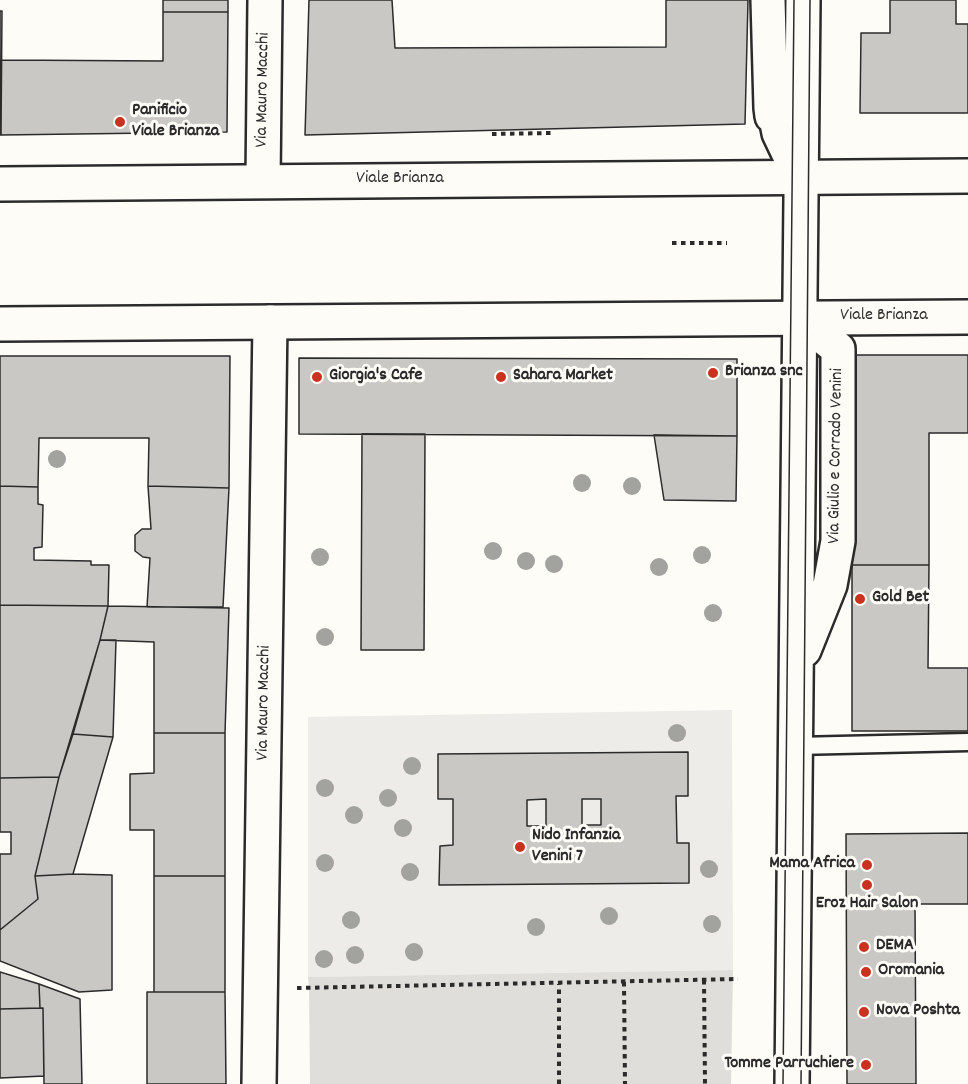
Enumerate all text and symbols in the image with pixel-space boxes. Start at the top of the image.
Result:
street label: Via Mauro Macchi [252,32,276,148]
place label: Panificio Viale Brianza [132,101,219,144]
marker: Panificio Viale Brianza [113,115,127,129]
street label: Viale Brianza [356,169,444,191]
street label: Viale Brianza [840,306,928,328]
place label: Brianza snc [725,362,803,384]
place label: Giorgia's Cafe [329,366,423,388]
place label: Sahara Market [513,366,613,388]
marker: Brianza snc [706,366,720,380]
street label: Via Giulio e Corrado Venini [825,368,849,544]
marker: Giorgia's Cafe [310,370,324,384]
marker: Sahara Market [494,370,508,384]
place label: Gold Bet [872,588,929,610]
marker: Gold Bet [853,592,867,606]
street label: Via Mauro Macchi [253,645,277,761]
place label: Nido Infanzia Venini 7 [532,826,620,868]
marker: Nido Infanzia Venini 7 [513,840,527,854]
place label: Mama Africa [769,854,855,876]
marker: Mama Africa [860,858,874,872]
marker: Eroz Hair Salon [860,878,874,892]
place label: Eroz Hair Salon [816,894,918,916]
place label: DEMA [876,936,914,958]
marker: DEMA [857,940,871,954]
place label: Oromania [878,961,944,983]
marker: Oromania [859,965,873,979]
place label: Nova Poshta [876,1001,960,1023]
marker: Nova Poshta [857,1005,871,1019]
place label: Tomme Parruchiere [725,1054,854,1076]
marker: Tomme Parruchiere [859,1058,873,1072]

